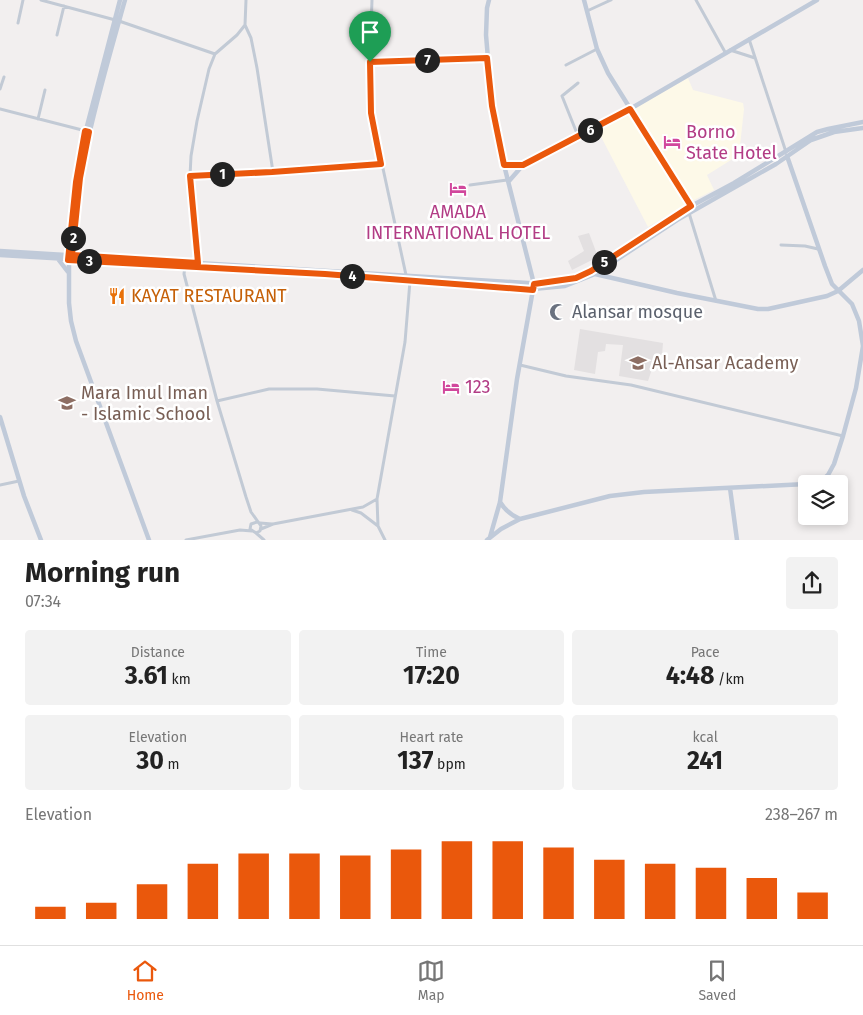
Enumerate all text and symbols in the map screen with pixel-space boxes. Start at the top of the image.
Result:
pin [349,11,391,62]
icon: arrive [356,18,384,46]
pin: 7 [414,48,440,72]
text: 7 [424,52,431,69]
pin: 6 [578,118,602,142]
place label: Borno State Hotel [686,121,777,164]
text: 6 [587,122,594,139]
hotel icon: Borno State Hotel [662,132,682,152]
pin: 1 [210,162,234,186]
text: 1 [219,166,226,183]
hotel icon: AMADA INTERNATIONAL HOTEL [448,179,468,199]
place label: AMADA INTERNATIONAL HOTEL [366,201,550,244]
pin: 2 [60,226,86,250]
text: 2 [70,230,77,247]
pin: 3 [76,248,102,274]
pin: 5 [592,250,616,274]
text: 3 [86,253,93,270]
text: 5 [601,254,608,271]
pin: 4 [340,264,364,288]
text: 4 [349,268,356,285]
place label: KAYAT RESTAURANT [131,285,287,307]
restaurant icon: KAYAT RESTAURANT [107,286,127,306]
place label: Alansar mosque [572,301,703,323]
mosque icon: Alansar mosque [548,302,568,322]
place label: Al-Ansar Academy [652,352,798,374]
school or university icon: Al-Ansar Academy [628,353,648,373]
place label: 123 [465,376,491,398]
hotel icon: 123 [441,377,461,397]
place label: Mara Imul Iman - Islamic School [81,382,211,425]
school or university icon: Mara Imul Iman - Islamic School [57,393,77,413]
map controls [798,475,848,525]
button: layers [798,475,848,525]
text: Morning run [25,556,180,589]
button: share [786,557,838,609]
text: 07:34 [25,592,61,611]
text: Distance [131,644,185,661]
text: Time [416,644,447,661]
text: Pace [691,644,720,661]
text: 3.61 [125,661,168,691]
text: 17:20 [403,661,460,691]
text: 4:48 [666,661,714,691]
text: km [168,671,191,688]
text: /km [714,671,745,688]
text: Elevation [128,729,187,746]
text: Heart rate [400,729,463,746]
text: kcal [693,729,718,746]
text: 30 [136,746,164,776]
text: 137 [397,746,433,776]
text: 241 [687,746,723,776]
text: m [164,756,180,773]
text: bpm [433,756,466,773]
text: Elevation [25,805,92,824]
text: 238–267 m [765,805,838,824]
tab: Home [127,957,164,1004]
tab: Map [417,957,445,1004]
tab: Saved [698,957,736,1004]

